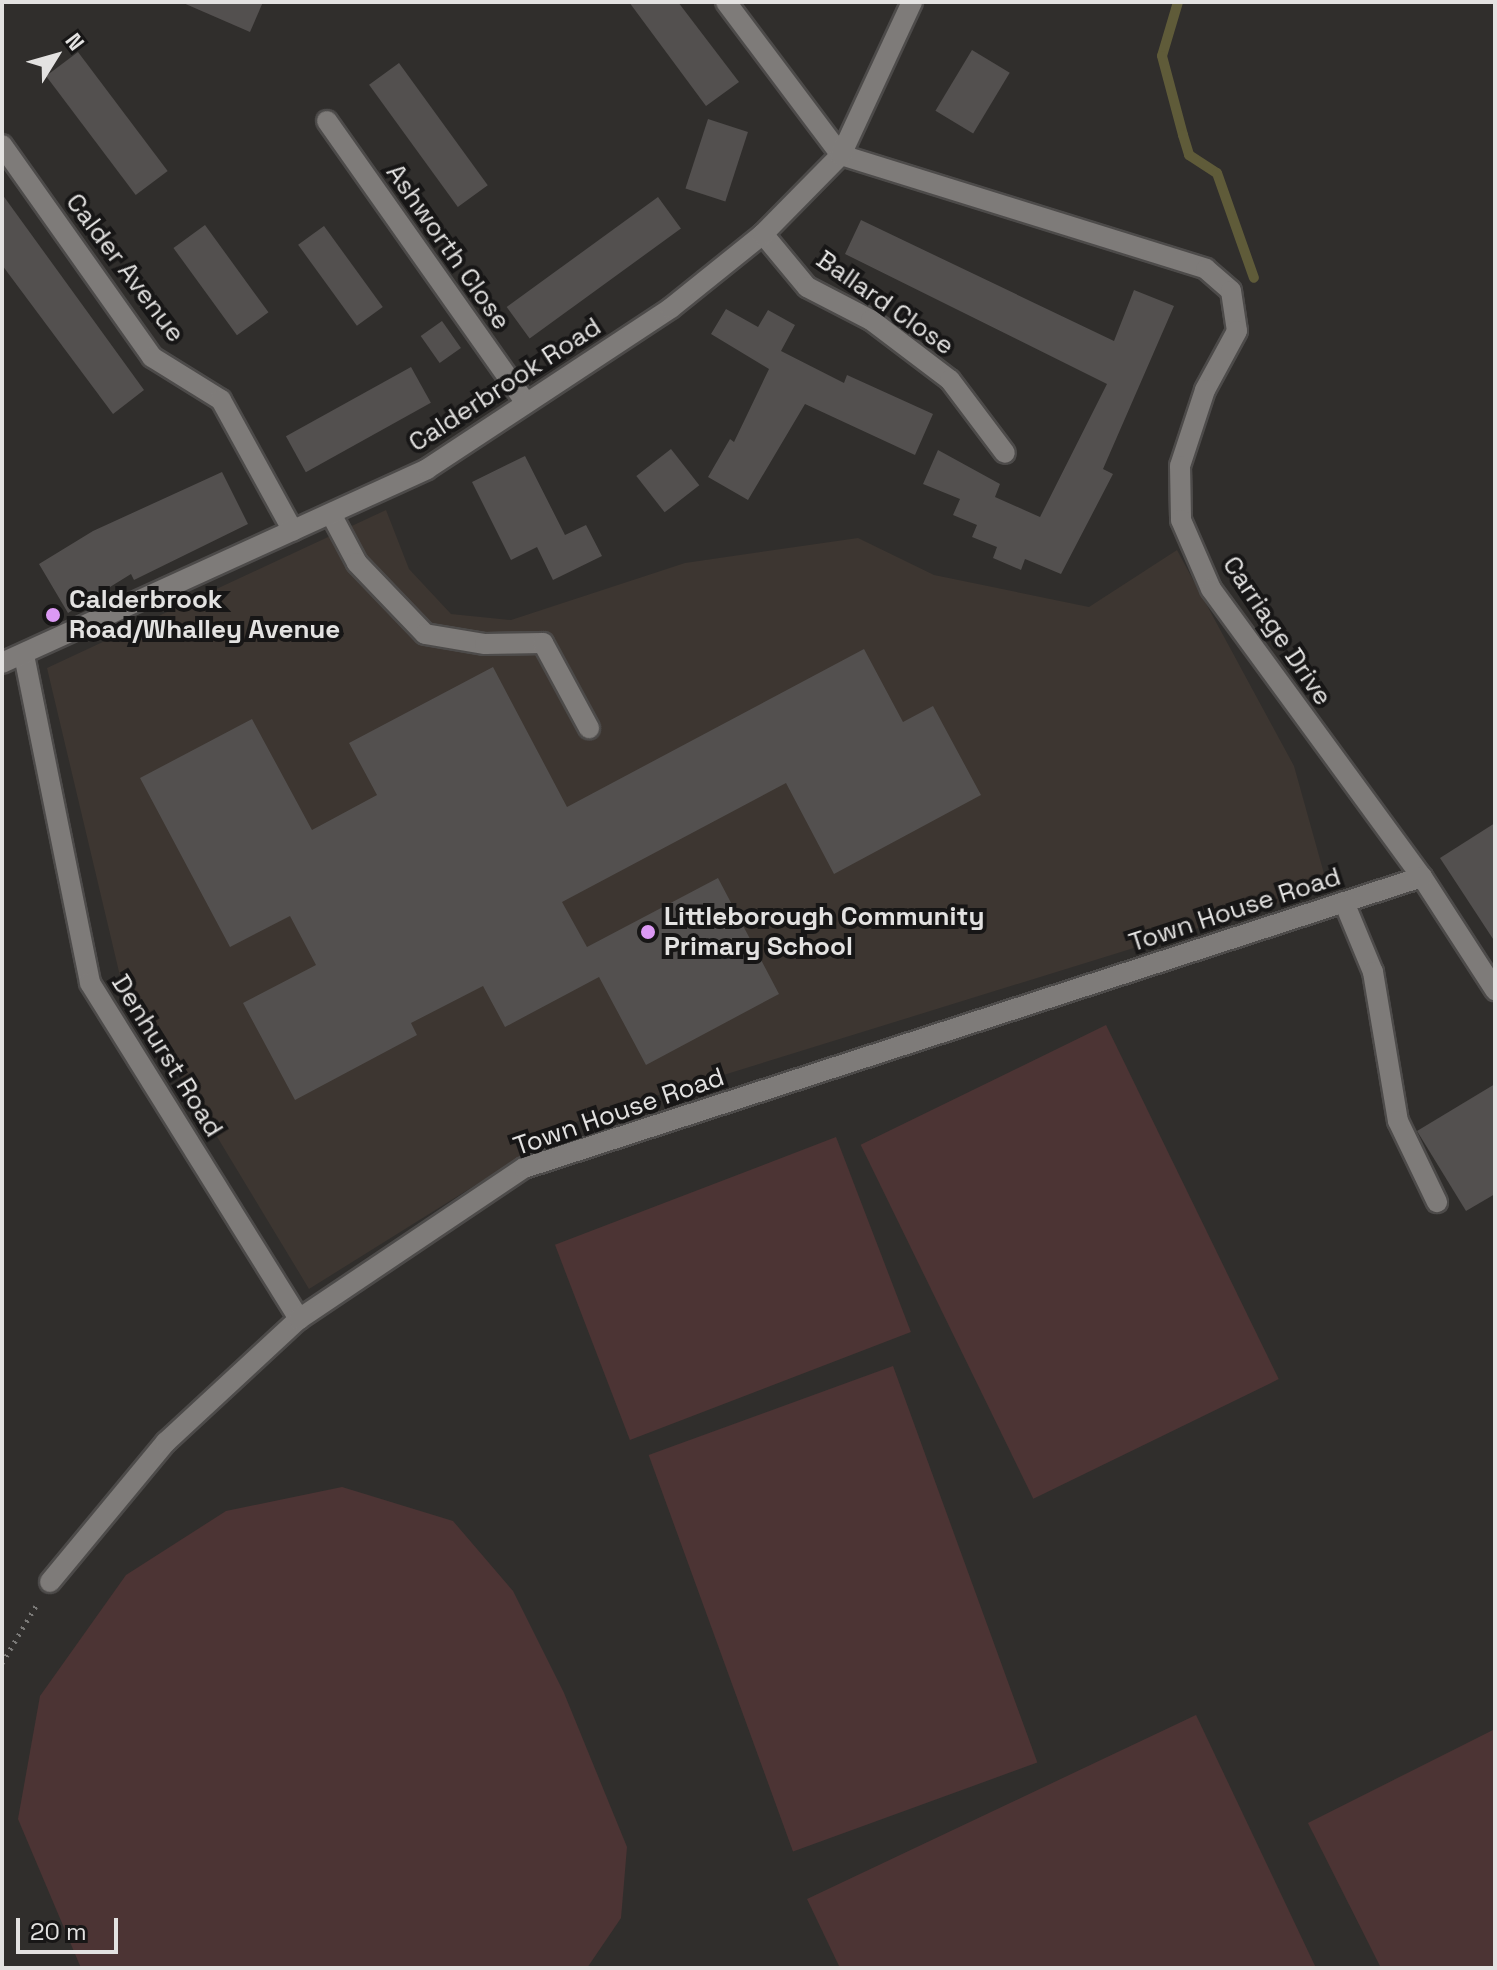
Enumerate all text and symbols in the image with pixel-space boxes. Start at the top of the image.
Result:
north arrow [16,16,96,96]
text: N [60,27,91,56]
street label: Ashworth Close [379,158,517,336]
street label: Calder Avenue [59,187,191,349]
street label: Ballard Close [810,244,960,362]
street label: Calderbrook Road [403,311,607,459]
street label: Carriage Drive [1216,550,1338,712]
place label: Calderbrook Road/Whalley Avenue [69,584,341,646]
marker: Calderbrook Road/Whalley Avenue [44,606,62,624]
street label: Town House Road [1125,861,1345,959]
place label: Littleborough Community Primary School [664,901,984,962]
marker: Littleborough Community Primary School [639,923,657,941]
street label: Denhurst Road [105,969,229,1143]
street label: Town House Road [510,1061,728,1163]
scale bar [20,1902,122,1952]
text: 20 m [30,1916,87,1947]

